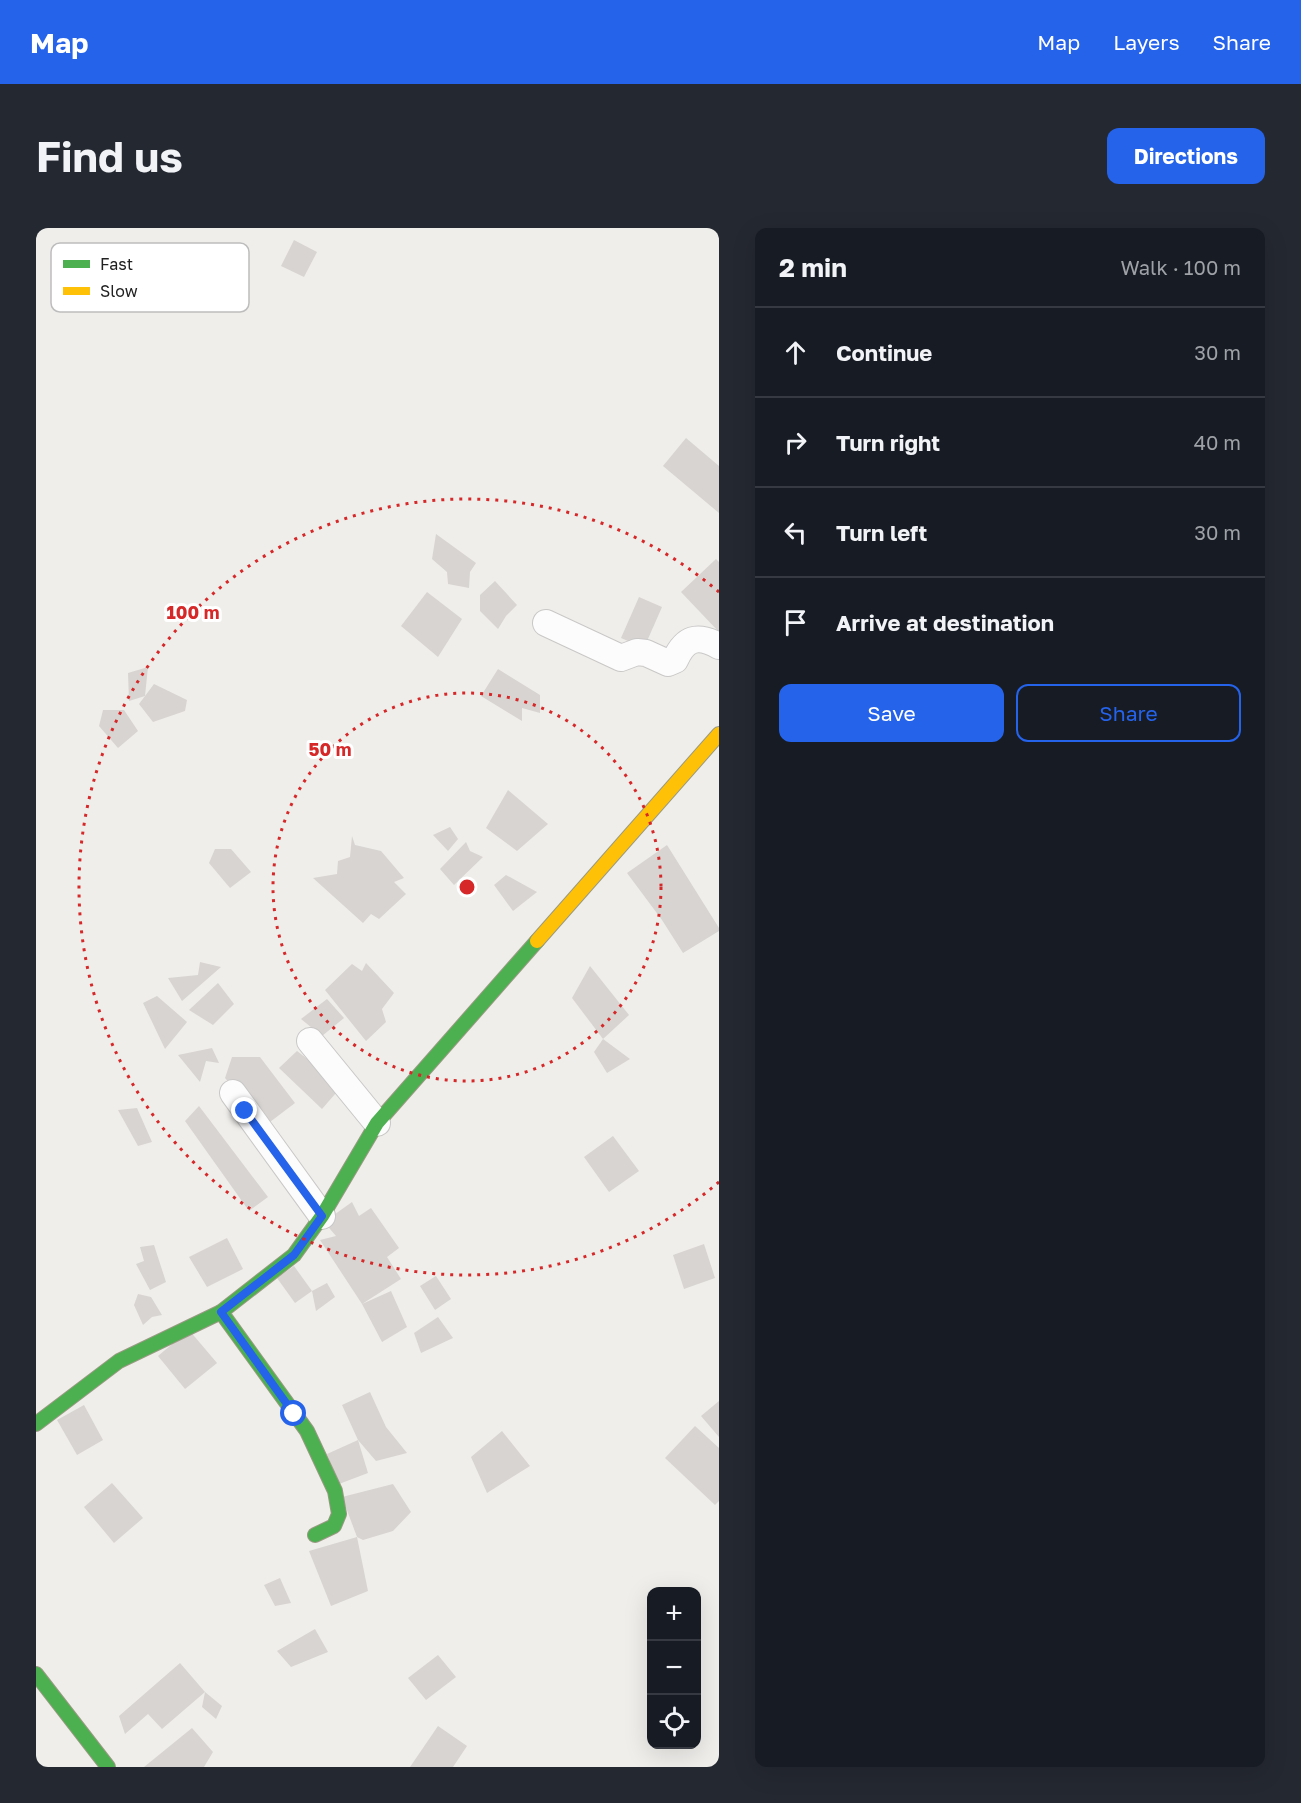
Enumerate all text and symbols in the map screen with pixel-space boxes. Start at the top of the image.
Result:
text: Map [30,26,88,59]
text: Map [1037,29,1080,55]
text: Layers [1113,29,1180,55]
text: Share [1213,29,1271,55]
button: Directions [1107,128,1265,184]
text: Find us [36,131,183,181]
legend [51,243,249,312]
text: 2 min [779,252,847,283]
text: Fast [100,254,133,274]
text: Walk · 100 m [1120,255,1241,279]
text: Slow [100,281,138,301]
icon: ahead [779,336,812,369]
text: Continue [836,339,932,366]
text: 30 m [1194,340,1241,364]
icon: right [779,426,812,459]
text: Turn right [836,429,940,456]
text: 40 m [1194,430,1241,454]
icon: left [779,516,812,549]
text: Turn left [836,519,927,546]
text: 30 m [1194,520,1241,544]
text: 100 m [167,601,219,623]
icon: arrive [779,606,812,639]
text: Arrive at destination [836,609,1054,636]
button: Save [779,684,1004,742]
button: Share [1016,684,1241,742]
text: 50 m [309,738,351,760]
centre of rings [457,877,477,897]
route end [231,1097,257,1123]
route start [280,1400,306,1426]
map controls [647,1587,701,1749]
button: + [647,1587,701,1641]
button: − [647,1641,701,1695]
button: locate [647,1695,701,1749]

